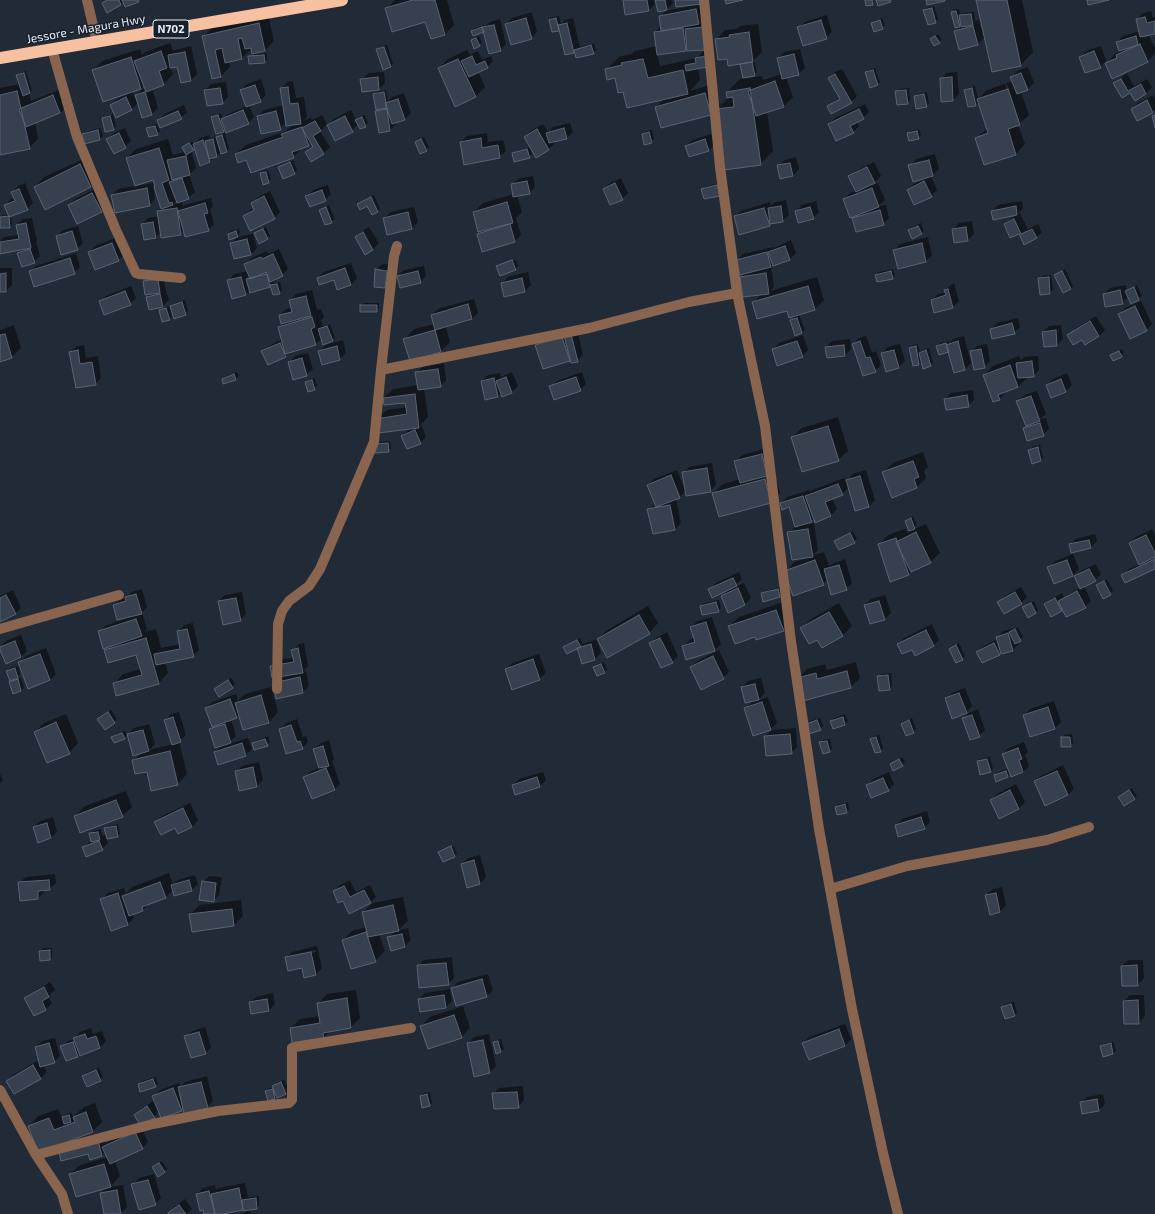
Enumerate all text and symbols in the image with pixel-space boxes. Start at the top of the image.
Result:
street label: Jessore - Magura Hwy [25,11,147,47]
road number: N702 [153,20,189,38]

